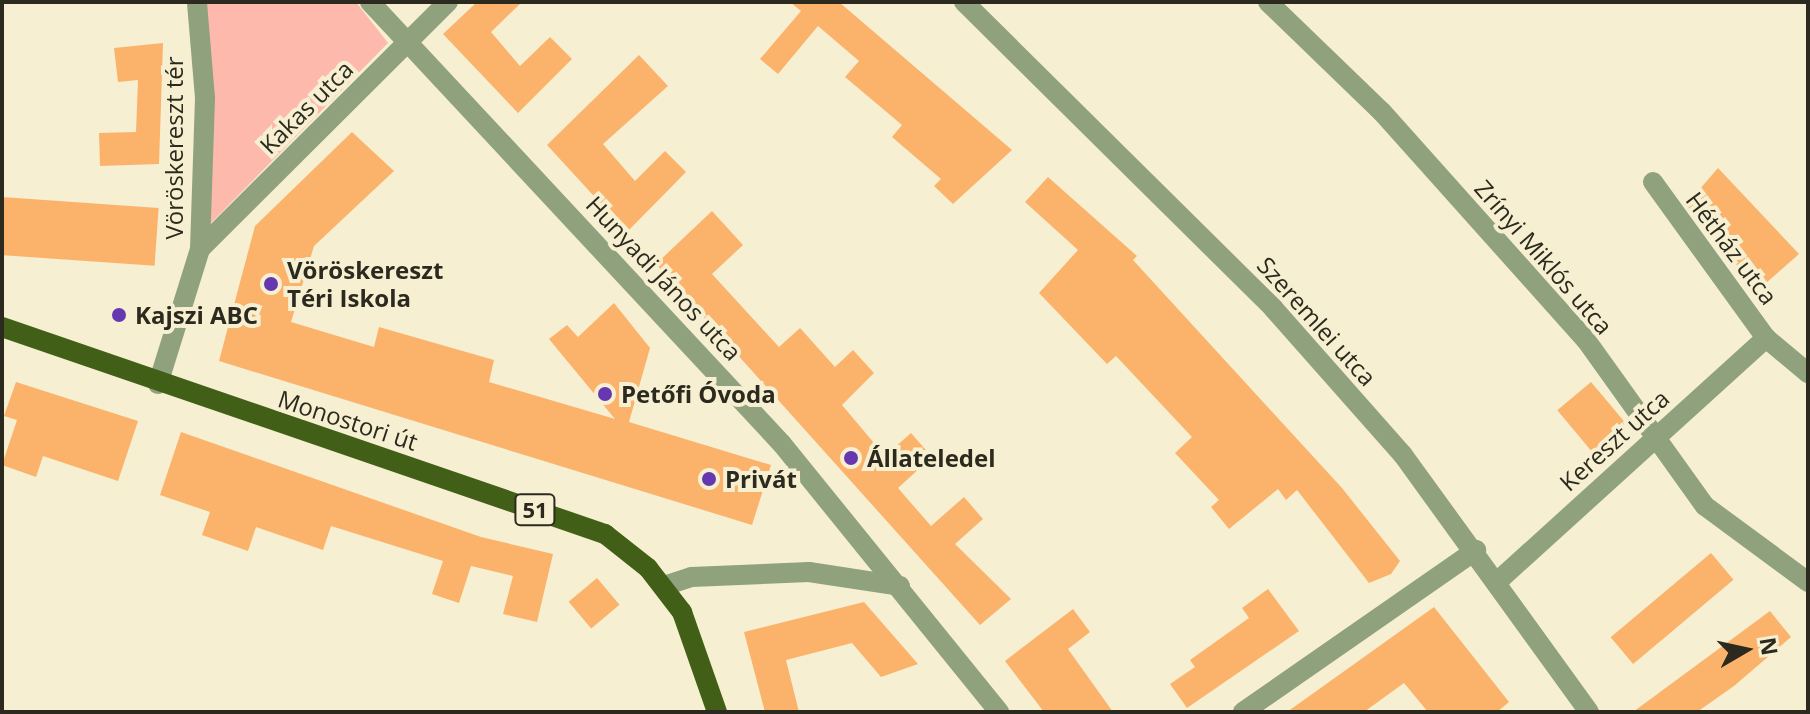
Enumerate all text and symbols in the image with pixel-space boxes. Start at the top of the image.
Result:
street label: Kakas utca [253,54,359,160]
street label: Vöröskereszt tér [160,56,188,240]
street label: Zrínyi Miklós utca [1469,174,1619,340]
street label: Hétház utca [1680,186,1784,310]
street label: Hunyadi János utca [580,190,748,366]
street label: Szeremlei utca [1252,251,1382,391]
place label: Vöröskereszt Téri Iskola [287,256,443,312]
marker: Vöröskereszt Téri Iskola [262,275,280,293]
place label: Kajszi ABC [135,301,258,329]
marker: Kajszi ABC [110,306,128,324]
place label: Petőfi Óvoda [621,380,776,408]
street label: Kereszt utca [1553,383,1675,497]
street label: Monostori út [275,384,421,456]
marker: Petőfi Óvoda [596,385,614,403]
place label: Állateledel [867,444,995,472]
marker: Állateledel [842,449,860,467]
place label: Privát [725,465,797,493]
marker: Privát [700,470,718,488]
road number: 51 [513,492,557,528]
north arrow [1706,610,1786,690]
text: N [1753,635,1786,657]

